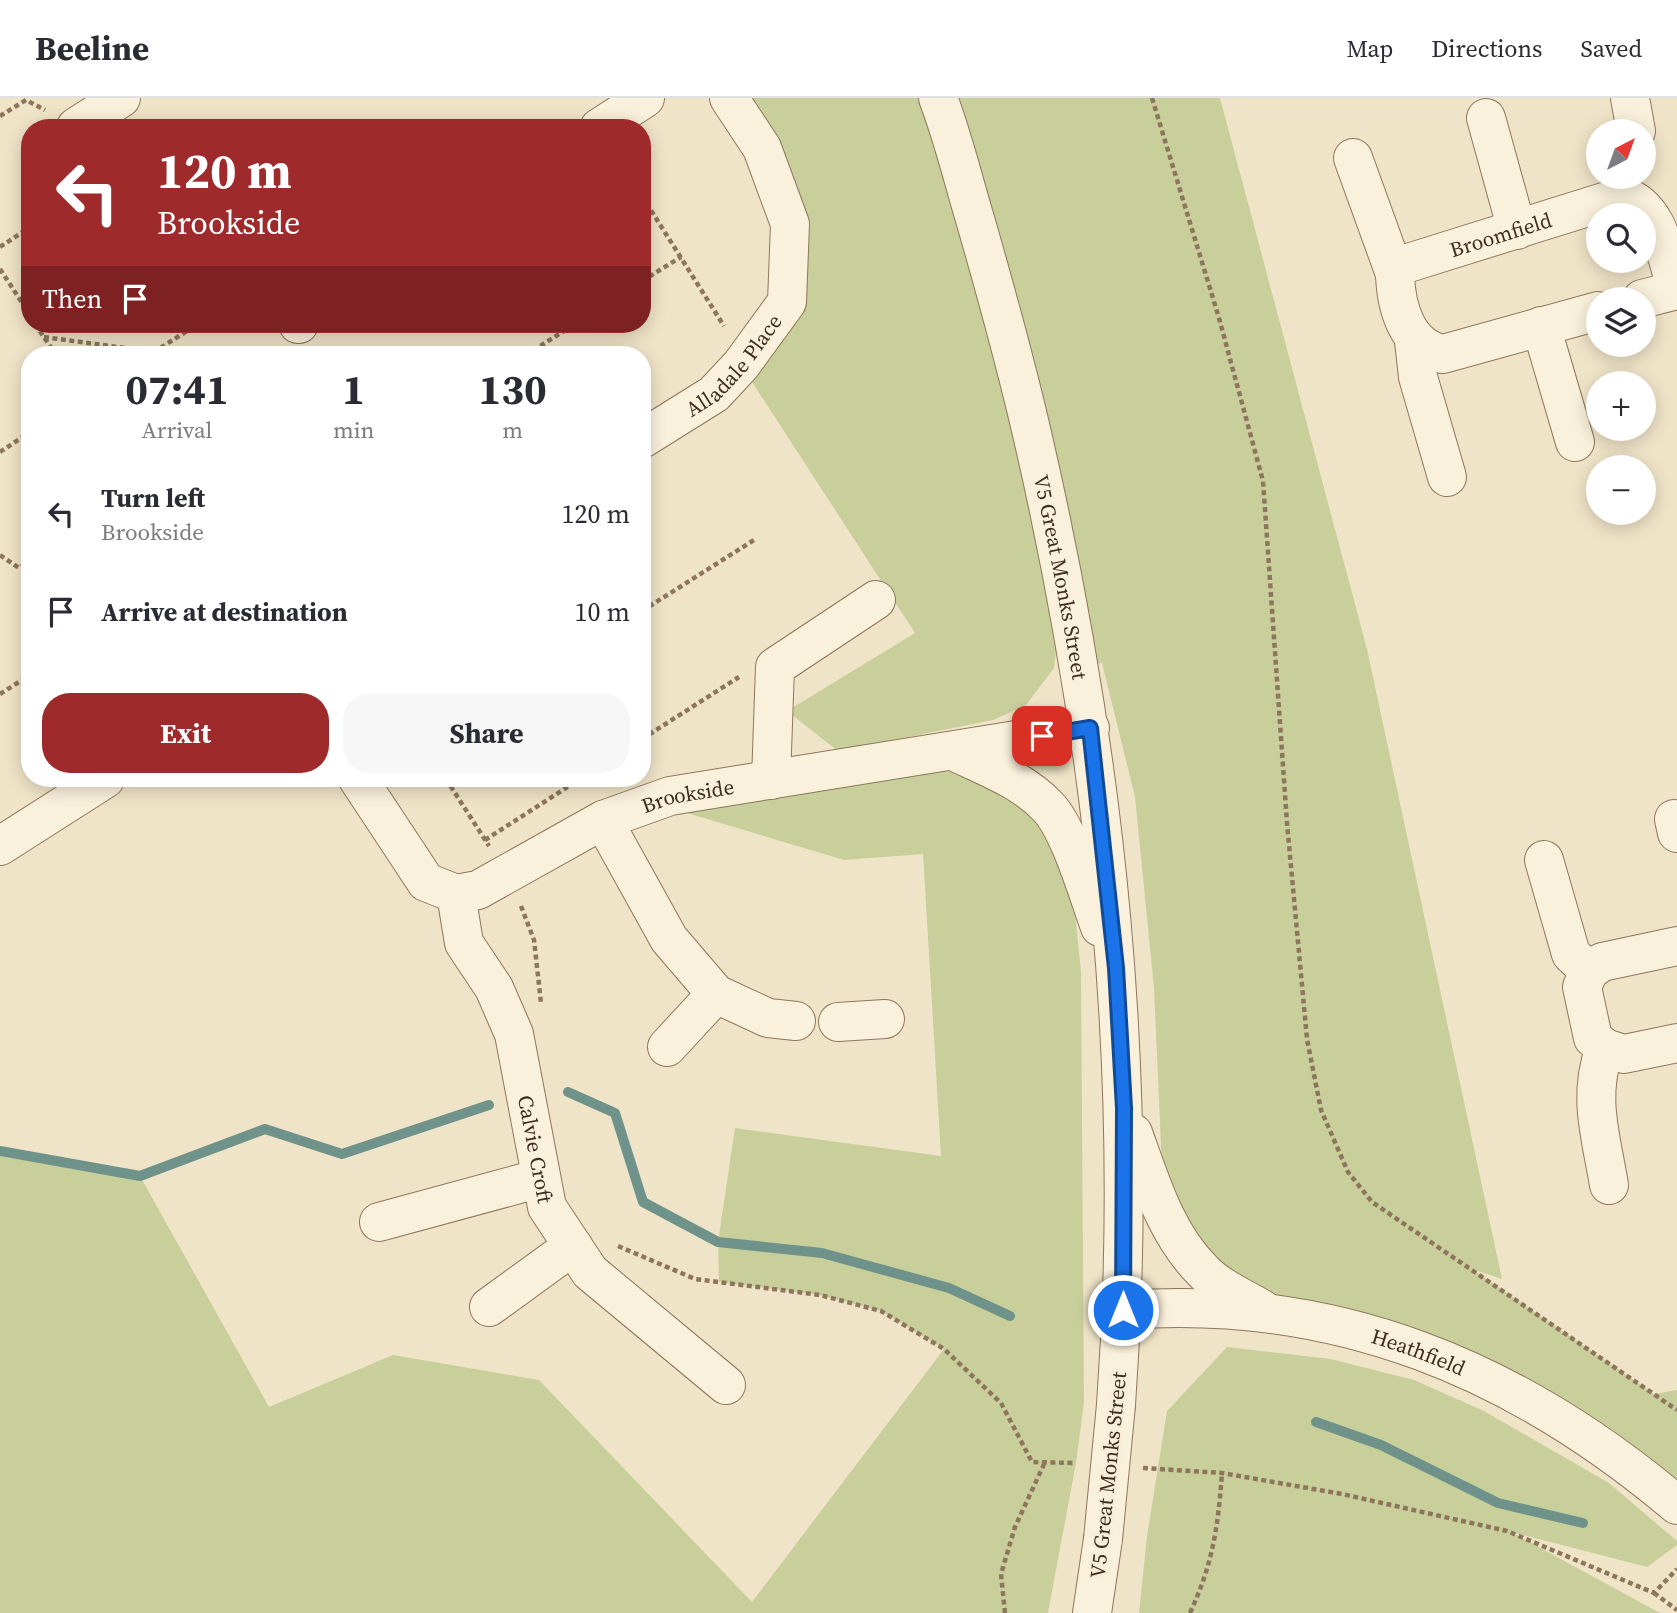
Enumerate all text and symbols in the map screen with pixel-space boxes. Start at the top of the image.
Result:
text: Beeline [35,26,149,71]
text: Map [1346,32,1393,65]
text: Directions [1431,32,1542,65]
text: Saved [1580,32,1642,65]
north arrow [1586,119,1656,189]
map controls [1586,119,1656,525]
text: 120 m [157,137,292,204]
icon: left [42,147,133,238]
text: Brookside [157,201,300,245]
button: search [1586,203,1656,273]
street label: Broomfield [1446,205,1555,264]
icon: arrive [116,280,154,318]
text: Then [42,281,102,317]
button: layers [1586,287,1656,357]
street label: Alladale Place [680,308,788,423]
text: 07:41 [125,360,229,418]
text: 1 [342,360,365,418]
text: 130 [479,360,547,418]
button: + [1586,371,1656,441]
text: Arrival [141,414,212,446]
text: min [333,414,374,446]
text: m [502,414,523,446]
button: − [1586,455,1656,525]
street label: V5 Great Monks Street [1027,472,1095,682]
text: Turn left [101,480,205,516]
icon: left [42,495,80,533]
text: 120 m [562,496,630,532]
text: Brookside [101,516,204,548]
icon: arrive [42,593,80,631]
text: Arrive at destination [101,594,348,630]
text: 10 m [575,594,630,630]
button: Exit [42,693,329,773]
button: Share [343,693,630,773]
pin [1012,706,1072,766]
icon: arrive [1023,717,1061,755]
street label: Brookside [637,771,736,820]
street label: Calvie Croft [511,1093,561,1206]
position arrow [1086,1273,1160,1347]
street label: Heathfield [1368,1321,1470,1382]
street label: V5 Great Monks Street [1083,1370,1133,1580]

